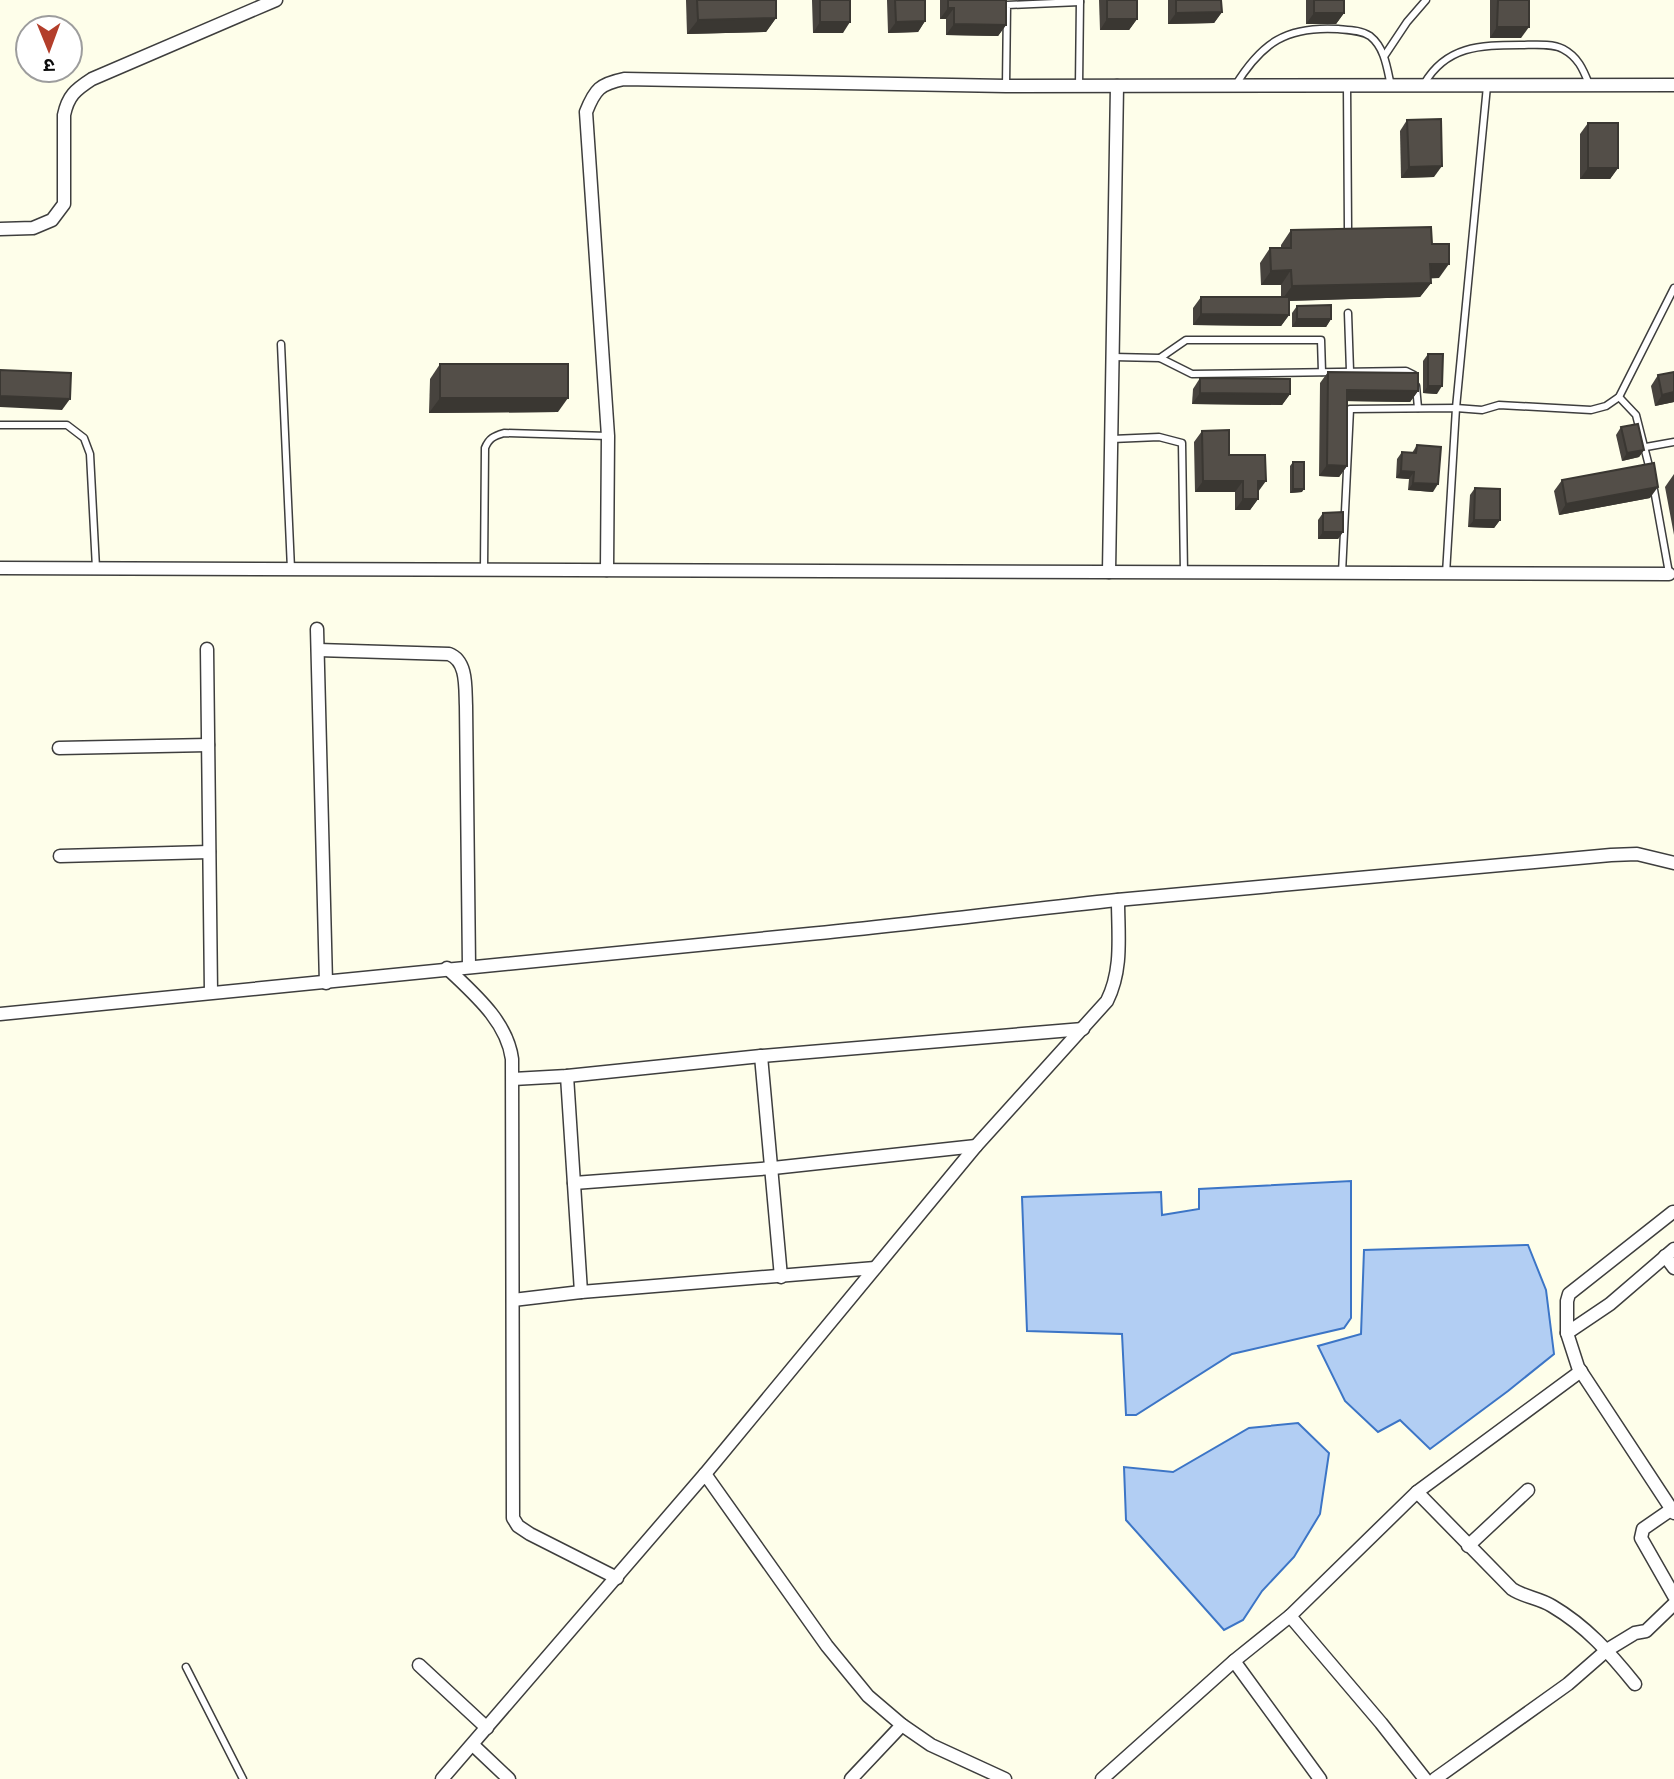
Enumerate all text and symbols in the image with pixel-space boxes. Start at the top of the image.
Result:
north arrow [14,14,84,84]
text: उ [43,53,55,79]

